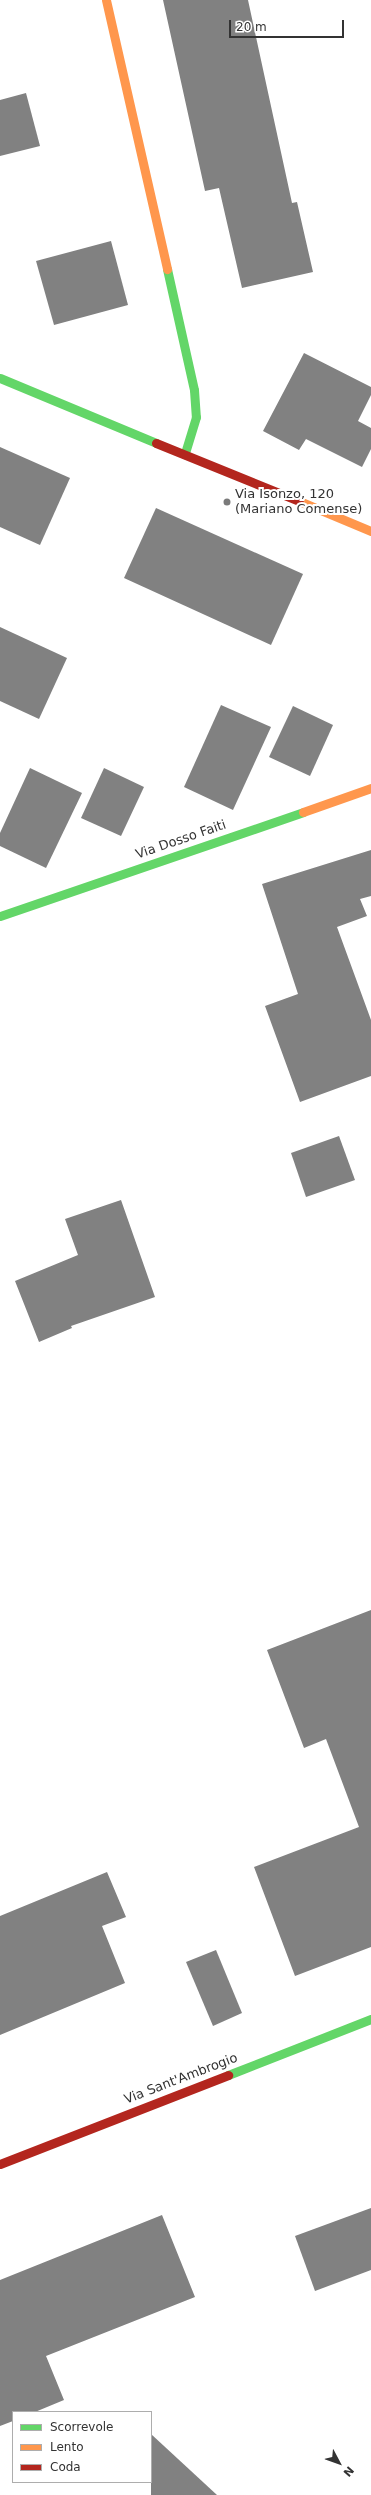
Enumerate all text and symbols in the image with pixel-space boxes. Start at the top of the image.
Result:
scale bar [231,12,346,38]
text: 20 m [236,20,267,34]
place label: Via Isonzo, 120 (Mariano Comense) [235,487,362,518]
marker: Via Isonzo, 120 (Mariano Comense) [222,497,232,507]
street label: Via Dosso Faiti [134,817,228,863]
street label: Via Sant'Ambrogio [122,2050,240,2108]
legend [12,2411,152,2483]
text: Scorrevole [50,2420,114,2434]
text: Lento [50,2440,84,2454]
north arrow [319,2443,359,2483]
text: Coda [50,2460,81,2474]
text: N [341,2463,356,2479]

